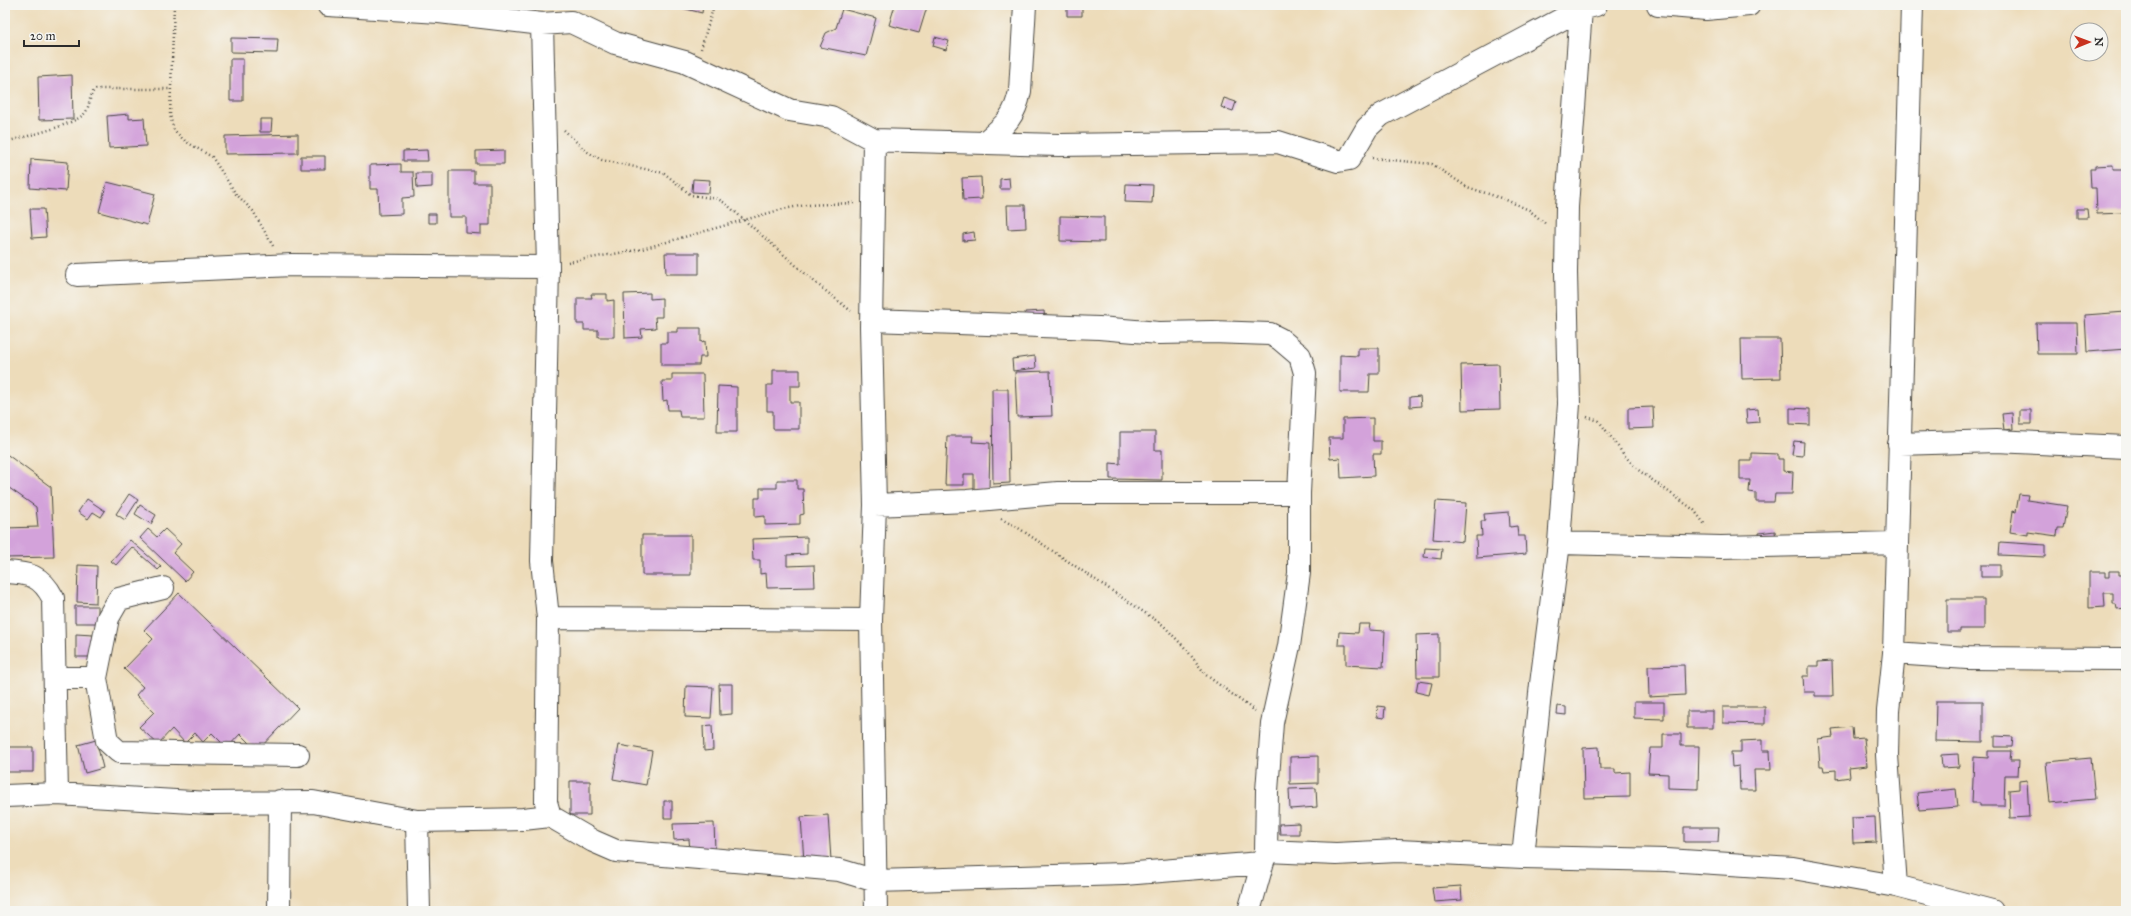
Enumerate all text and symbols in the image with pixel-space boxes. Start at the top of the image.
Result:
scale bar [24,22,79,48]
north arrow [2069,22,2109,62]
text: 20 m [30,29,56,43]
text: N [2092,37,2105,47]

